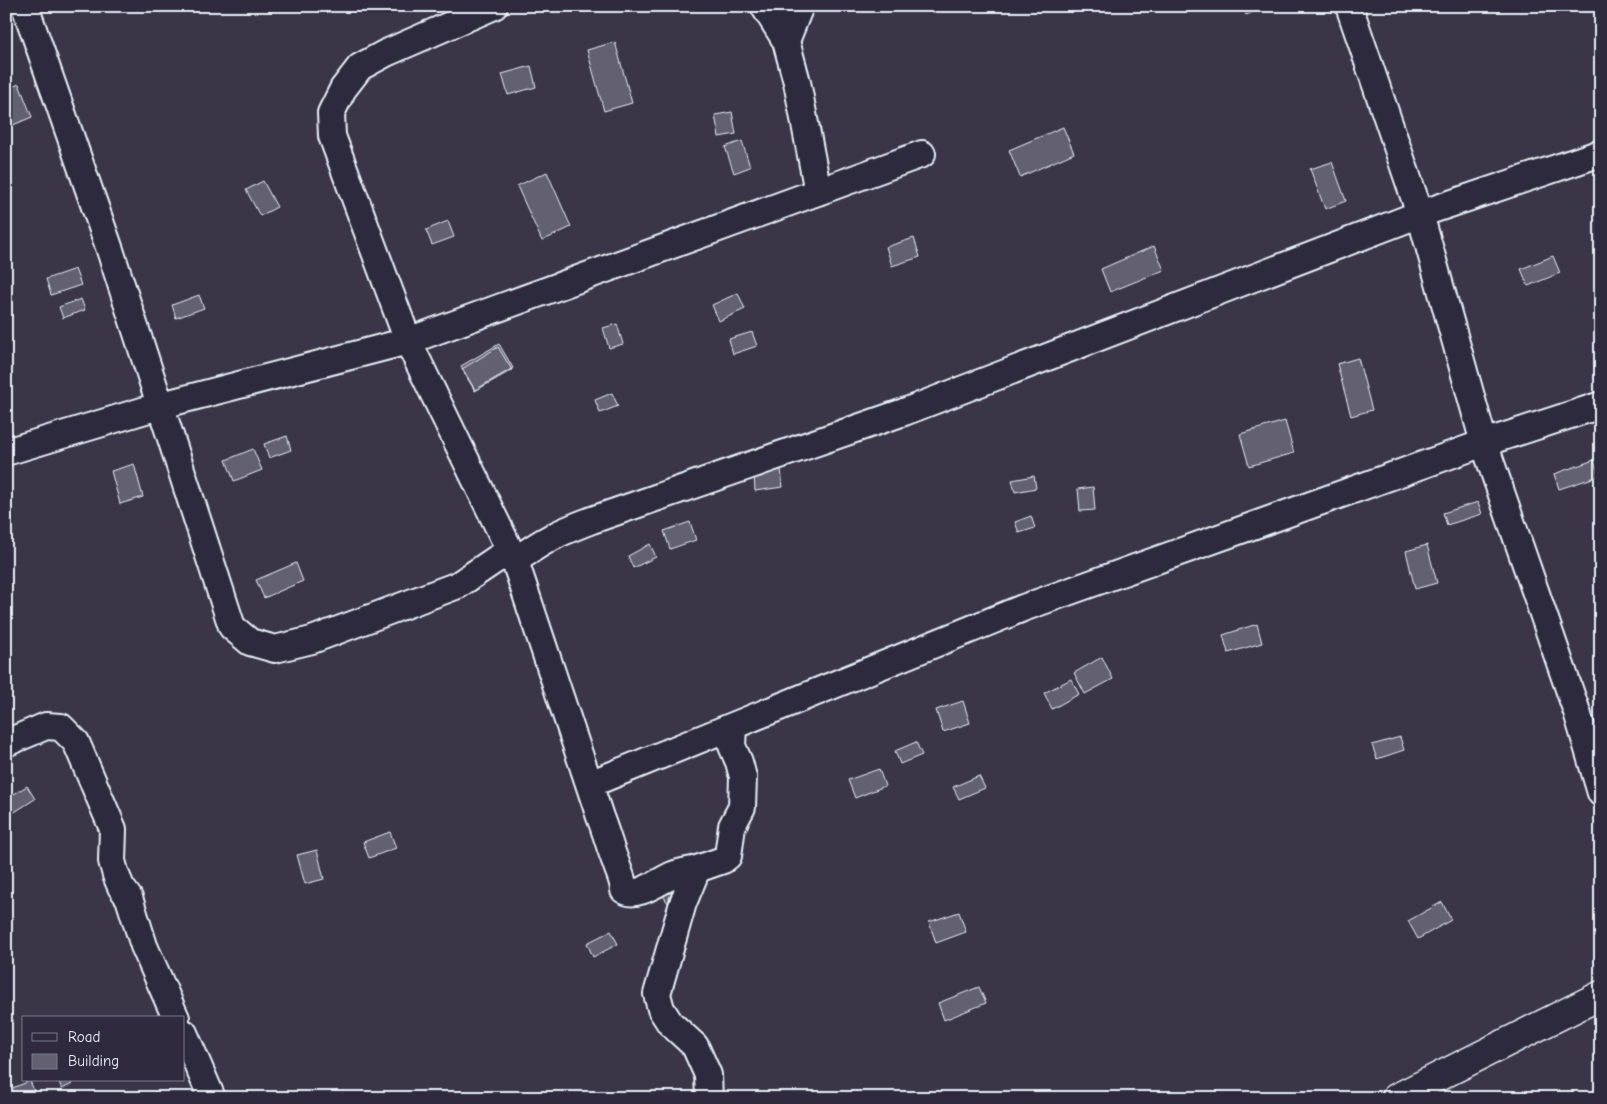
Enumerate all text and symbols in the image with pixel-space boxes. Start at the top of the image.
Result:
legend [22,1016,185,1082]
text: Road [68,1028,100,1046]
text: Building [68,1052,119,1070]

